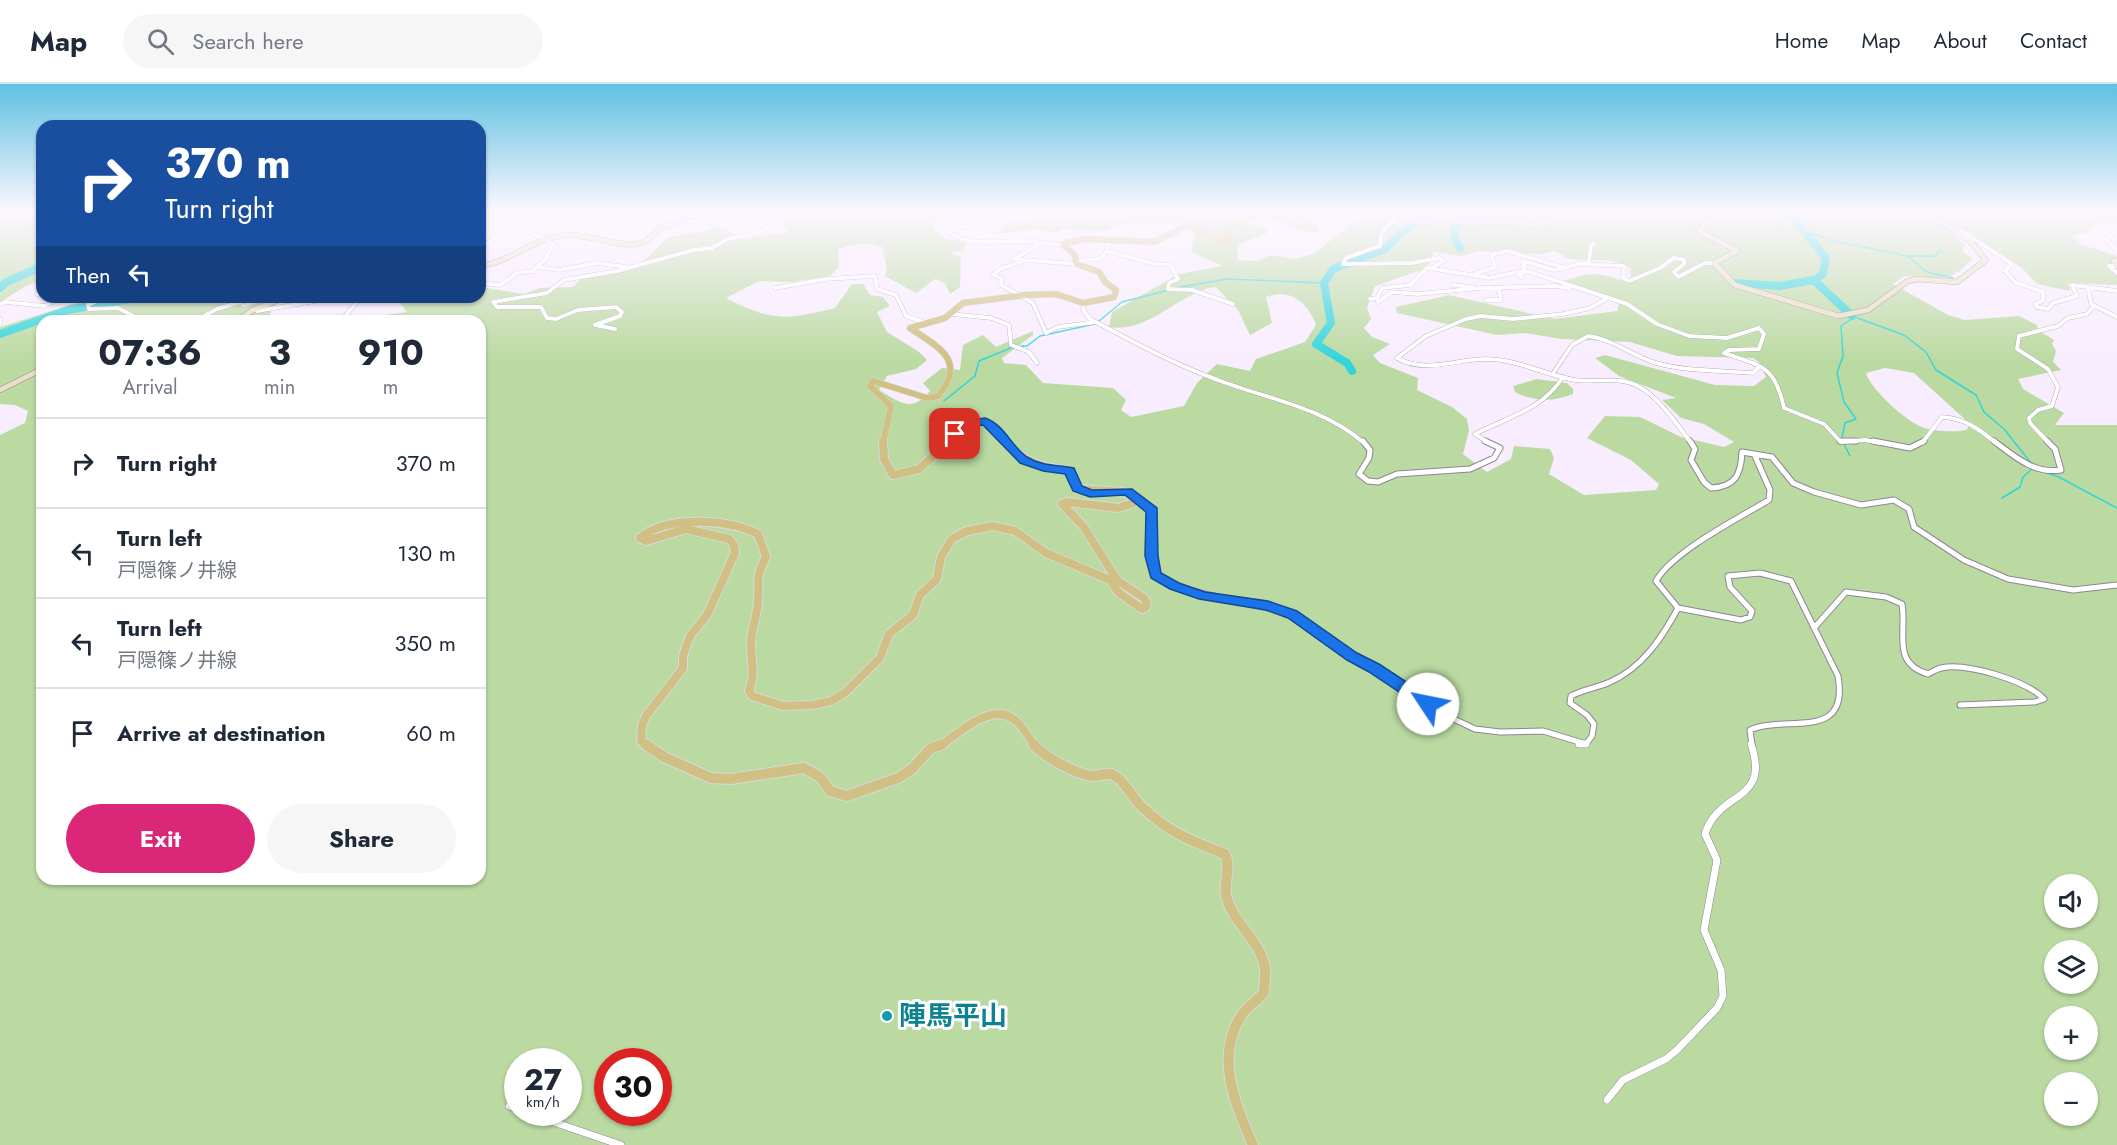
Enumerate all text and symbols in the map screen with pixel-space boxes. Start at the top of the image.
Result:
search box [123,14,543,68]
text: Map [30,21,87,62]
icon: search [144,25,177,58]
text: Search here [192,25,304,57]
text: Home [1775,26,1828,56]
text: Map [1861,26,1901,56]
text: About [1934,26,1987,56]
text: Contact [2020,26,2087,56]
text: 370 m [165,133,291,194]
icon: right [66,144,144,222]
text: Turn right [165,189,273,228]
icon: left [123,258,156,291]
text: Then [66,259,111,291]
text: 07:36 [98,326,202,378]
text: 3 [268,326,291,378]
text: 910 [358,326,424,378]
text: Arrival [122,373,178,402]
text: min [264,373,295,402]
text: m [383,373,398,402]
pin [929,408,980,459]
icon: arrive [938,417,971,450]
icon: right [66,447,99,480]
text: Turn right [117,447,217,479]
text: 370 m [396,447,456,479]
text: Turn left [117,522,202,554]
icon: left [66,537,99,570]
text: 130 m [397,537,456,569]
text: 戸隠篠ノ井線 [117,556,237,585]
text: Turn left [117,612,202,644]
icon: left [66,627,99,660]
text: 350 m [395,627,456,659]
text: 戸隠篠ノ井線 [117,646,237,675]
position arrow [1396,672,1460,736]
icon: arrive [66,717,99,750]
text: Arrive at destination [117,717,326,749]
text: 60 m [406,717,456,749]
button: Exit [66,804,255,873]
button: Share [267,804,456,873]
map controls [2044,874,2098,1126]
button: sound [2044,874,2098,928]
button: layers [2044,940,2098,994]
place label: 陣馬平山 [899,996,1007,1035]
button: + [2044,1006,2098,1060]
marker: 陣馬平山 [880,1009,894,1023]
speed limit sign: 30 [594,1048,672,1126]
text: 27 [524,1058,562,1101]
button: − [2044,1072,2098,1126]
text: km/h [526,1091,560,1113]

